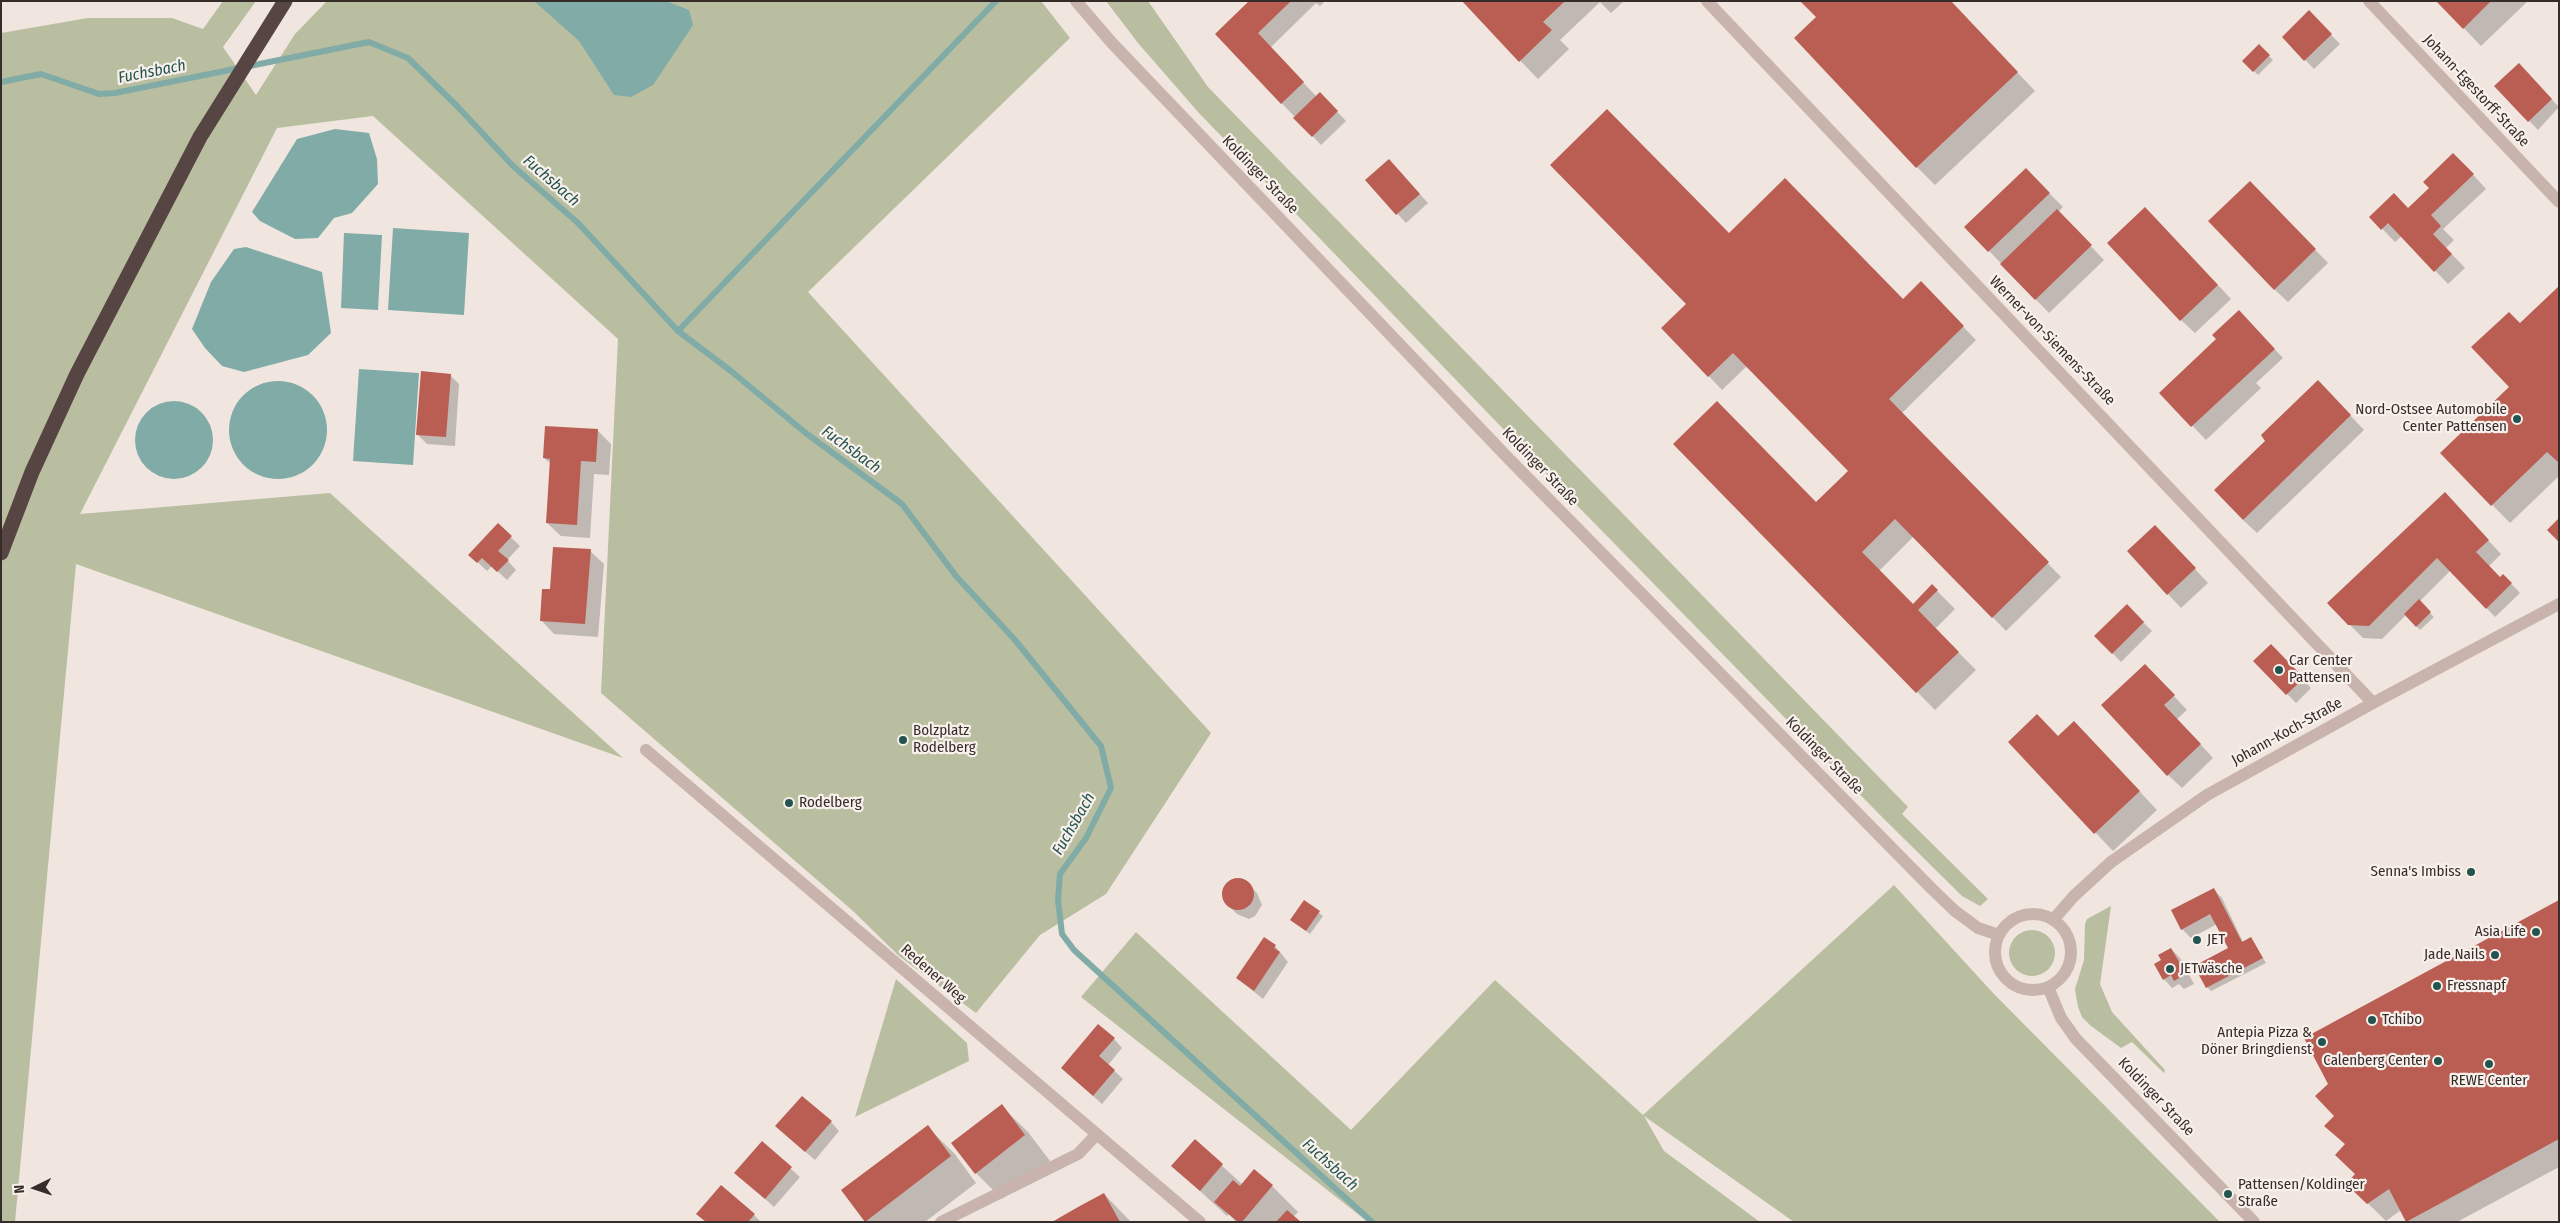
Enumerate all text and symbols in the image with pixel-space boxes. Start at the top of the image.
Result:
street label: Johann-Egestorff-Straße [2419,31,2533,151]
water label: Fuchsbach [117,56,187,88]
street label: Koldinger Straße [1218,132,1302,218]
water label: Fuchsbach [519,151,583,211]
street label: Werner-von-Siemens-Straße [1985,272,2119,410]
place label: Nord-Ostsee Automobile Center Pattensen [2355,401,2507,436]
marker: Nord-Ostsee Automobile Center Pattensen [2511,413,2523,425]
water label: Fuchsbach [818,422,884,478]
street label: Koldinger Straße [1498,424,1582,510]
place label: Car Center Pattensen [2289,652,2353,687]
marker: Car Center Pattensen [2273,664,2285,676]
street label: Johann-Koch-Straße [2229,694,2345,770]
street label: Koldinger Straße [1782,714,1866,798]
place label: Bolzplatz Rodelberg [913,722,976,757]
marker: Bolzplatz Rodelberg [897,734,909,746]
water label: Fuchsbach [1049,790,1099,858]
place label: Rodelberg [799,794,862,812]
marker: Rodelberg [783,797,795,809]
place label: Senna's Imbiss [2370,863,2461,881]
marker: Senna's Imbiss [2465,866,2477,878]
place label: Asia Life [2475,923,2526,941]
marker: Asia Life [2530,926,2542,938]
place label: JET [2207,931,2225,949]
marker: JET [2191,934,2203,946]
street label: Redener Weg [897,941,969,1007]
place label: Jade Nails [2424,946,2485,964]
marker: Jade Nails [2489,949,2501,961]
place label: JETwäsche [2180,960,2243,978]
marker: JETwäsche [2164,963,2176,975]
place label: Fressnapf [2447,977,2506,995]
marker: Fressnapf [2431,980,2443,992]
place label: Tchibo [2382,1011,2422,1029]
marker: Tchibo [2366,1014,2378,1026]
place label: Antepia Pizza & Döner Bringdienst [2201,1024,2312,1059]
marker: Antepia Pizza & Döner Bringdienst [2316,1036,2328,1048]
place label: Calenberg Center [2323,1052,2428,1070]
street label: Koldinger Straße [2114,1054,2198,1140]
marker: Calenberg Center [2432,1055,2444,1067]
marker: REWE Center [2483,1058,2495,1070]
place label: REWE Center [2451,1072,2527,1090]
water label: Fuchsbach [1298,1135,1362,1195]
north arrow [10,1163,60,1213]
place label: Pattensen/Koldinger Straße [2238,1176,2365,1211]
text: N [11,1184,28,1194]
marker: Pattensen/Koldinger Straße [2222,1188,2234,1200]

